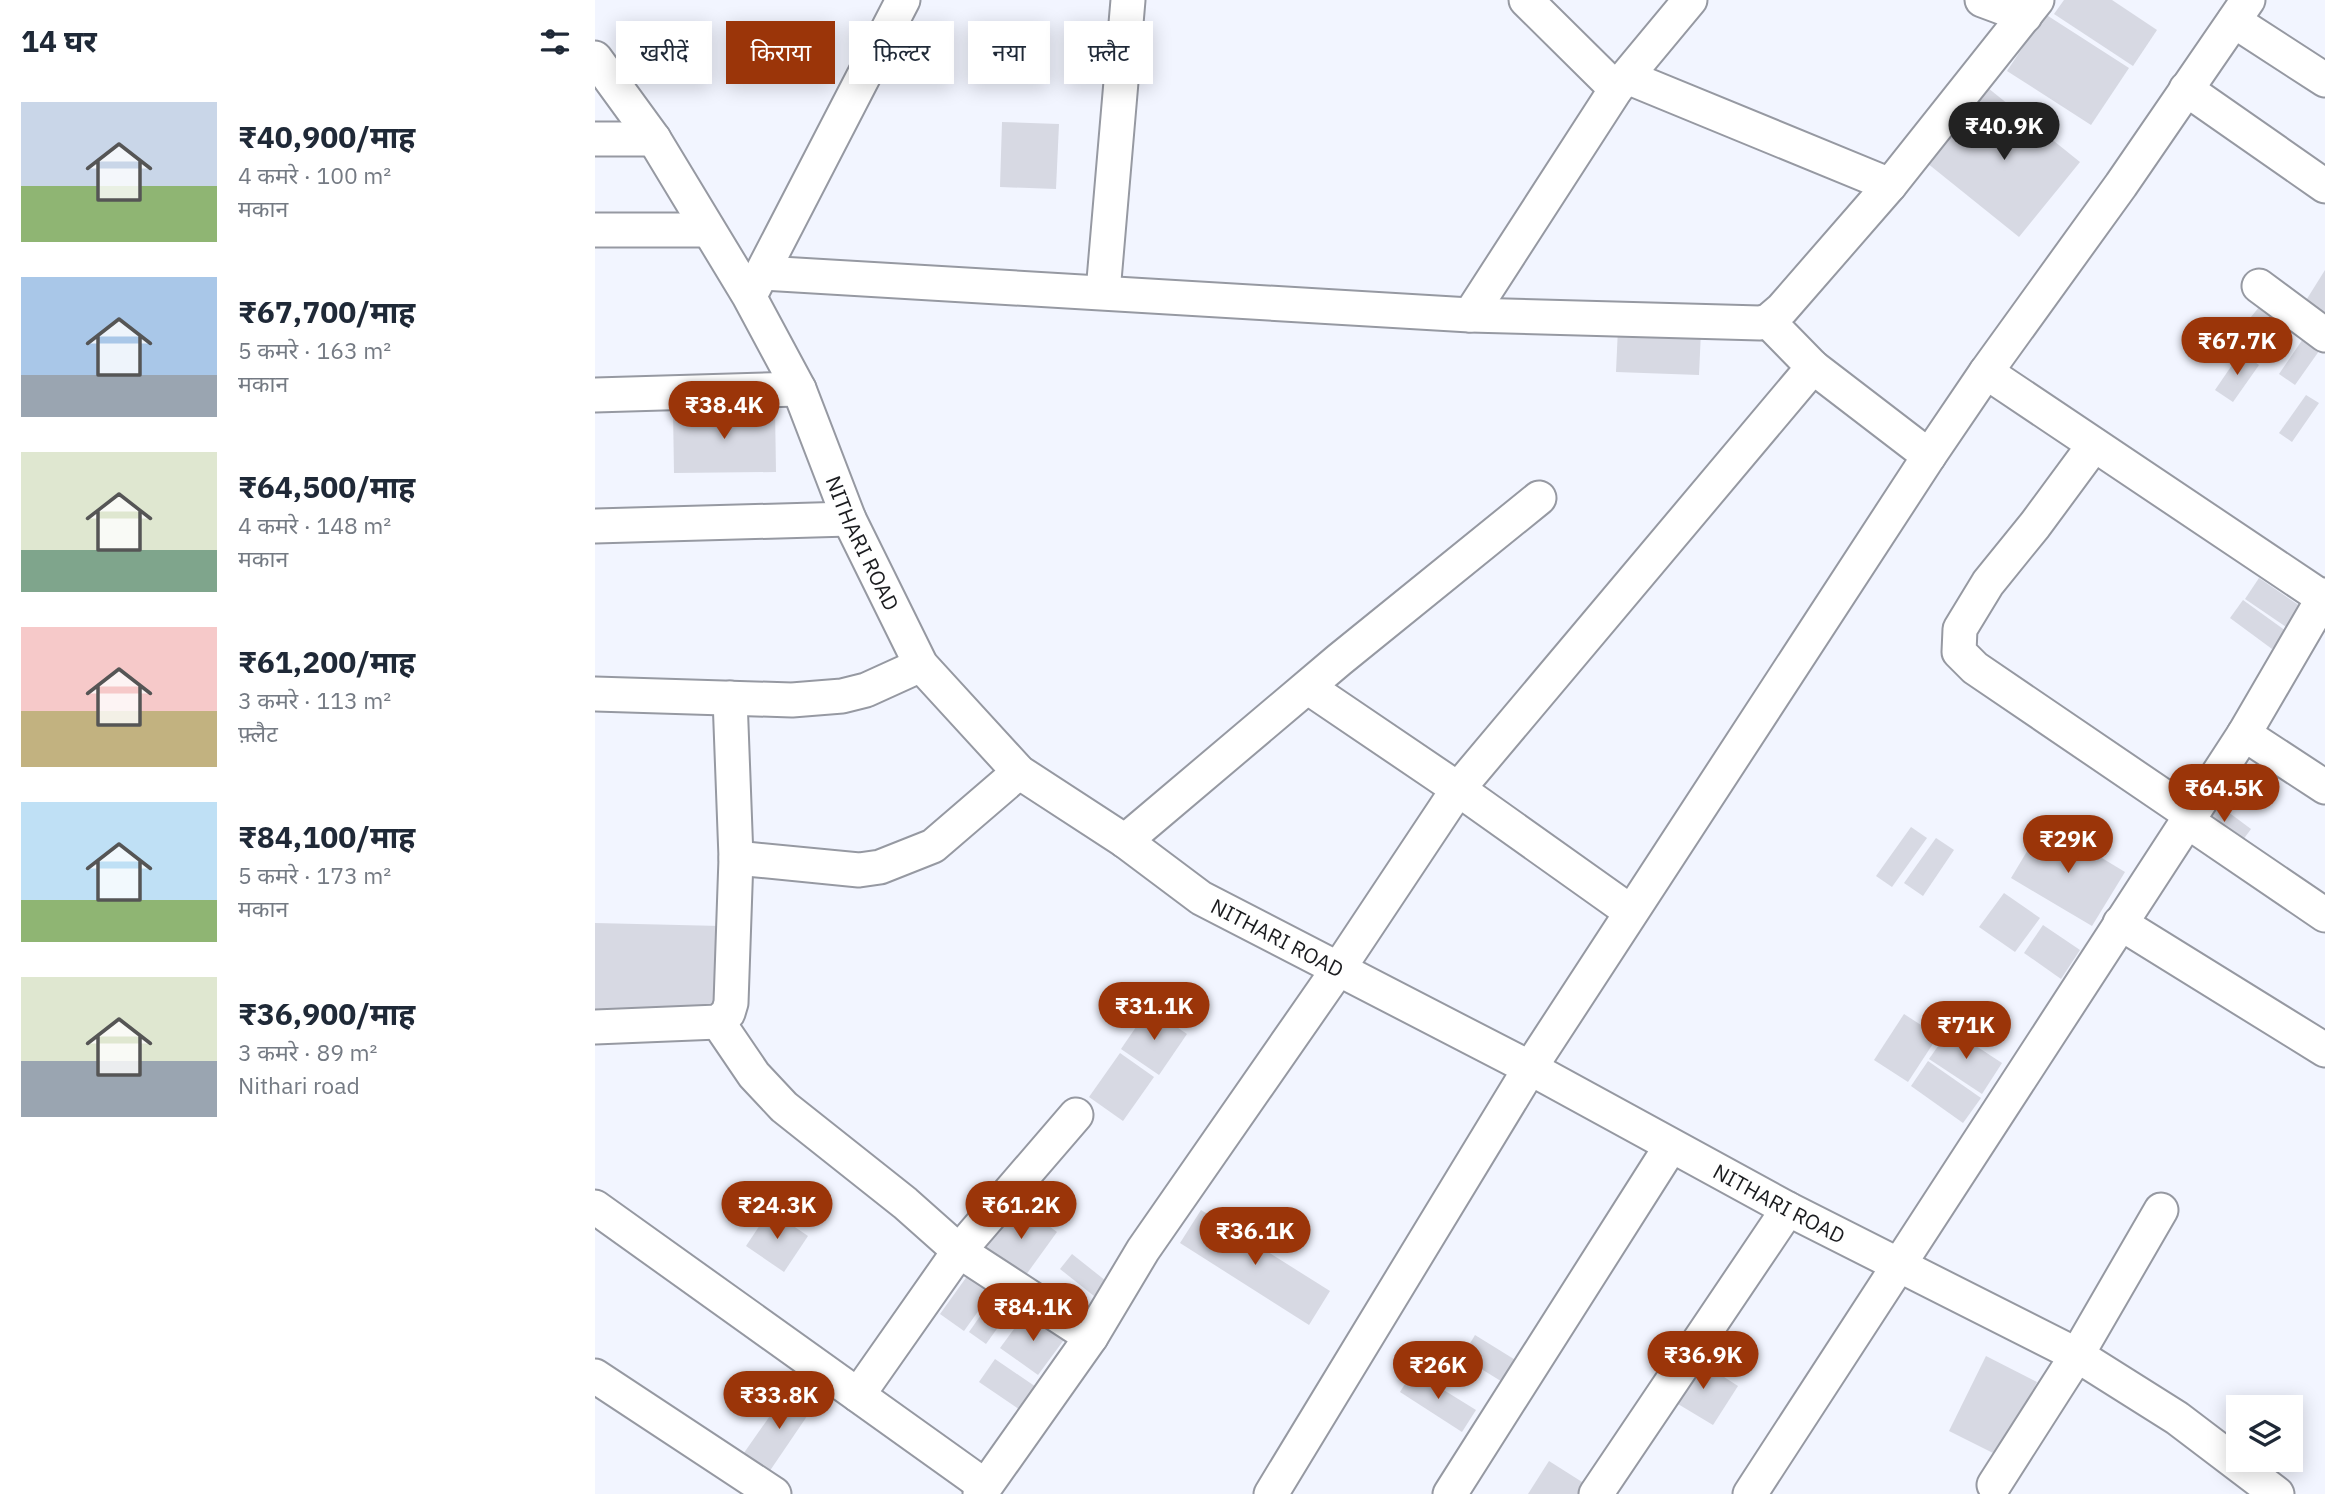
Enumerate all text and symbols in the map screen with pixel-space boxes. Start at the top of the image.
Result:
text: 14 घर [21,21,97,60]
chip: खरीदें [616,21,712,84]
chip: किराया [726,21,835,84]
chip: फ़िल्टर [849,21,954,84]
chip: नया [968,21,1050,84]
chip: फ़्लैट [1064,21,1153,84]
icon: filters [536,23,574,61]
pin: ₹40.9K [1947,102,2061,162]
text: ₹40.9K [1964,110,2044,140]
text: ₹40,900/माह [238,117,415,156]
icon: home [77,130,161,214]
text: 4 कमरे · 100 m² [238,160,391,190]
text: मकान [238,193,288,223]
text: ₹67,700/माह [238,292,415,331]
icon: home [77,305,161,389]
pin: ₹67.7K [2180,318,2294,377]
text: ₹67.7K [2197,325,2277,355]
text: 5 कमरे · 163 m² [238,335,391,365]
text: मकान [238,368,288,398]
pin: ₹38.4K [667,382,781,441]
text: ₹38.4K [684,389,764,419]
text: ₹64,500/माह [238,467,415,506]
street label: NITHARI ROAD [820,472,906,615]
icon: home [77,480,161,564]
text: 4 कमरे · 148 m² [238,510,391,540]
text: मकान [238,543,288,573]
text: ₹61,200/माह [238,642,415,681]
icon: home [77,655,161,739]
text: 3 कमरे · 113 m² [238,685,391,715]
text: फ़्लैट [238,718,278,748]
pin: ₹64.5K [2167,764,2281,824]
text: ₹64.5K [2184,772,2264,802]
pin: ₹29K [2027,816,2109,875]
text: ₹84,100/माह [238,817,415,856]
text: ₹29K [2039,823,2097,853]
icon: home [77,830,161,914]
text: 5 कमरे · 173 m² [238,860,391,890]
street label: NITHARI ROAD [1206,892,1349,983]
text: मकान [238,893,288,923]
pin: ₹31.1K [1097,982,1211,1042]
text: ₹31.1K [1114,990,1194,1020]
text: ₹36,900/माह [238,994,415,1033]
pin: ₹71K [1925,1002,2007,1061]
icon: home [77,1005,161,1089]
text: ₹71K [1937,1009,1995,1039]
text: 3 कमरे · 89 m² [238,1037,377,1067]
text: Nithari road [238,1070,360,1100]
street label: NITHARI ROAD [1708,1157,1850,1250]
pin: ₹24.3K [720,1182,834,1241]
pin: ₹61.2K [964,1182,1078,1241]
text: ₹24.3K [737,1189,817,1219]
text: ₹61.2K [981,1189,1061,1219]
pin: ₹36.1K [1198,1208,1312,1267]
text: ₹36.1K [1215,1215,1295,1245]
pin: ₹84.1K [976,1284,1090,1343]
text: ₹84.1K [993,1291,1073,1321]
pin: ₹36.9K [1646,1332,1760,1391]
text: ₹36.9K [1663,1339,1743,1369]
pin: ₹26K [1397,1342,1479,1401]
text: ₹26K [1409,1349,1467,1379]
pin: ₹33.8K [722,1372,836,1431]
text: ₹33.8K [739,1379,819,1409]
map controls [2226,1395,2303,1472]
button: layers [2226,1395,2303,1472]

